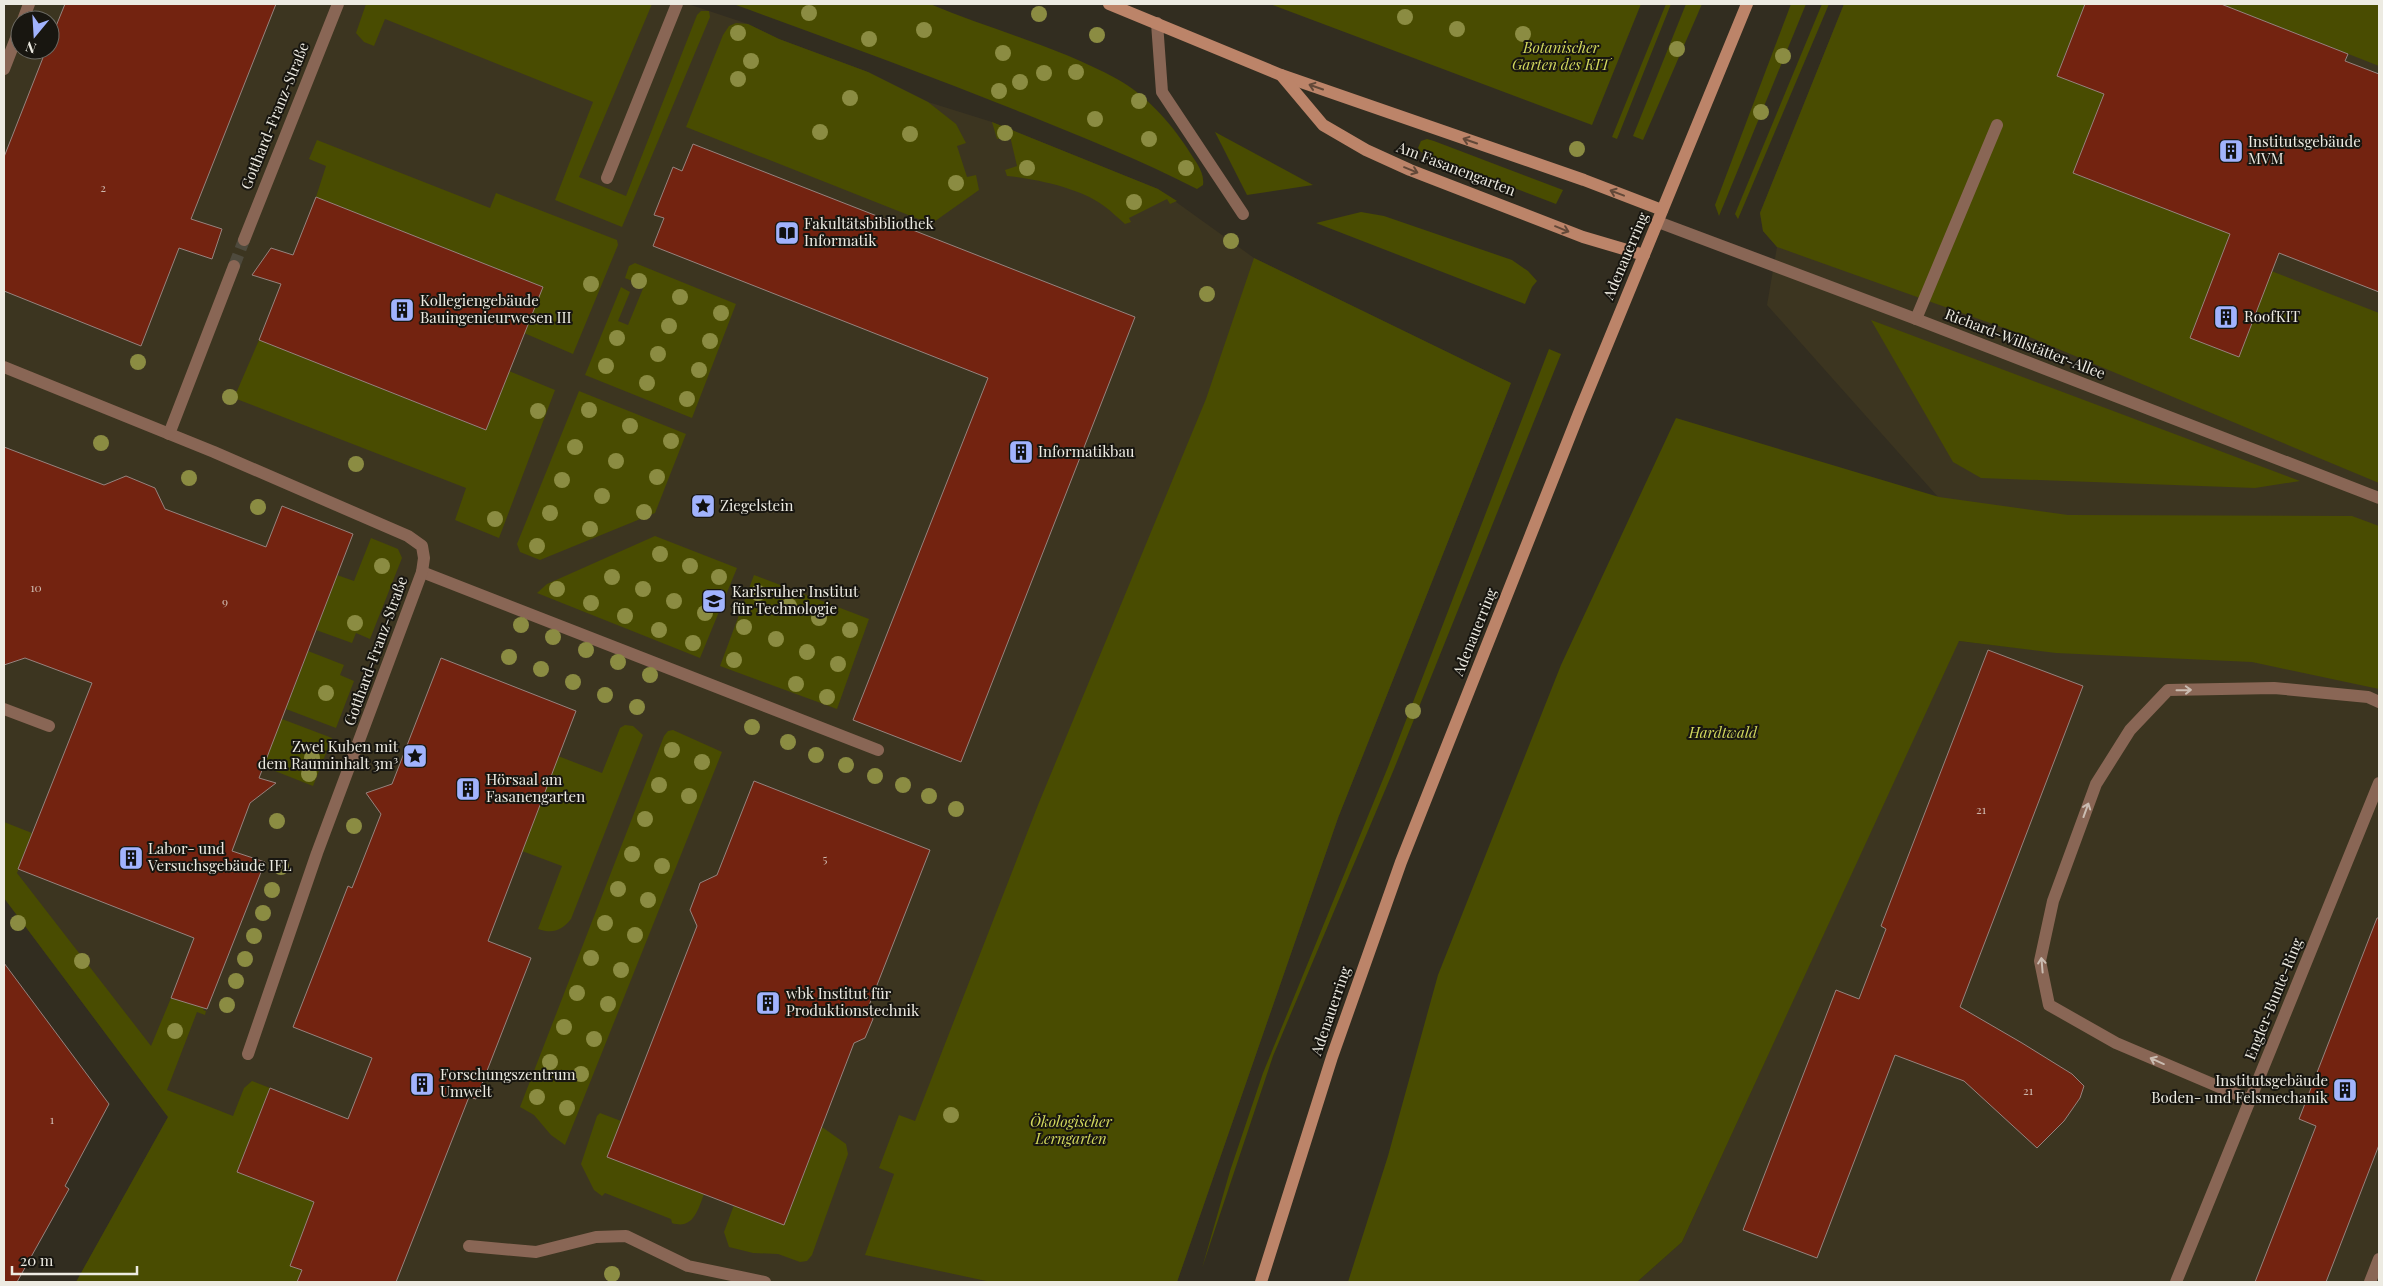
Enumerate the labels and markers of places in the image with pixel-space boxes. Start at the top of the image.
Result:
place label: Institutsgebäude MVM [2248,131,2361,168]
building icon: Institutsgebäude MVM [2218,138,2244,164]
place label: Fakultätsbibliothek Informatik [804,213,935,250]
library icon: Fakultätsbibliothek Informatik [774,220,800,246]
place label: Kollegiengebäude Bauingenieurwesen III [420,290,572,327]
building icon: Kollegiengebäude Bauingenieurwesen III [389,297,415,323]
building icon: RoofKIT [2213,304,2239,330]
place label: RoofKIT [2244,306,2300,326]
building icon: Informatikbau [1008,439,1034,465]
place label: Informatikbau [1038,441,1135,461]
place icon: Ziegelstein [690,493,716,519]
place label: Ziegelstein [720,495,794,515]
place label: Karlsruher Institut für Technologie [732,581,859,618]
school or university icon: Karlsruher Institut für Technologie [701,588,727,614]
place label: Zwei Kuben mit dem Rauminhalt 3m³ [258,736,399,773]
place icon: Zwei Kuben mit dem Rauminhalt 3m³ [402,743,428,769]
place label: Hörsaal am Fasanengarten [486,769,585,806]
building icon: Hörsaal am Fasanengarten [455,776,481,802]
place label: Labor- und Versuchsgebäude IFL [147,838,292,875]
building icon: Labor- und Versuchsgebäude IFL [118,845,144,871]
place label: wbk Institut für Produktionstechnik [786,983,920,1020]
building icon: wbk Institut für Produktionstechnik [755,990,781,1016]
place label: Forschungszentrum Umwelt [440,1064,576,1101]
place label: Institutsgebäude Boden- und Felsmechanik [2151,1070,2329,1107]
building icon: Forschungszentrum Umwelt [409,1071,435,1097]
building icon: Institutsgebäude Boden- und Felsmechanik [2332,1077,2358,1103]

